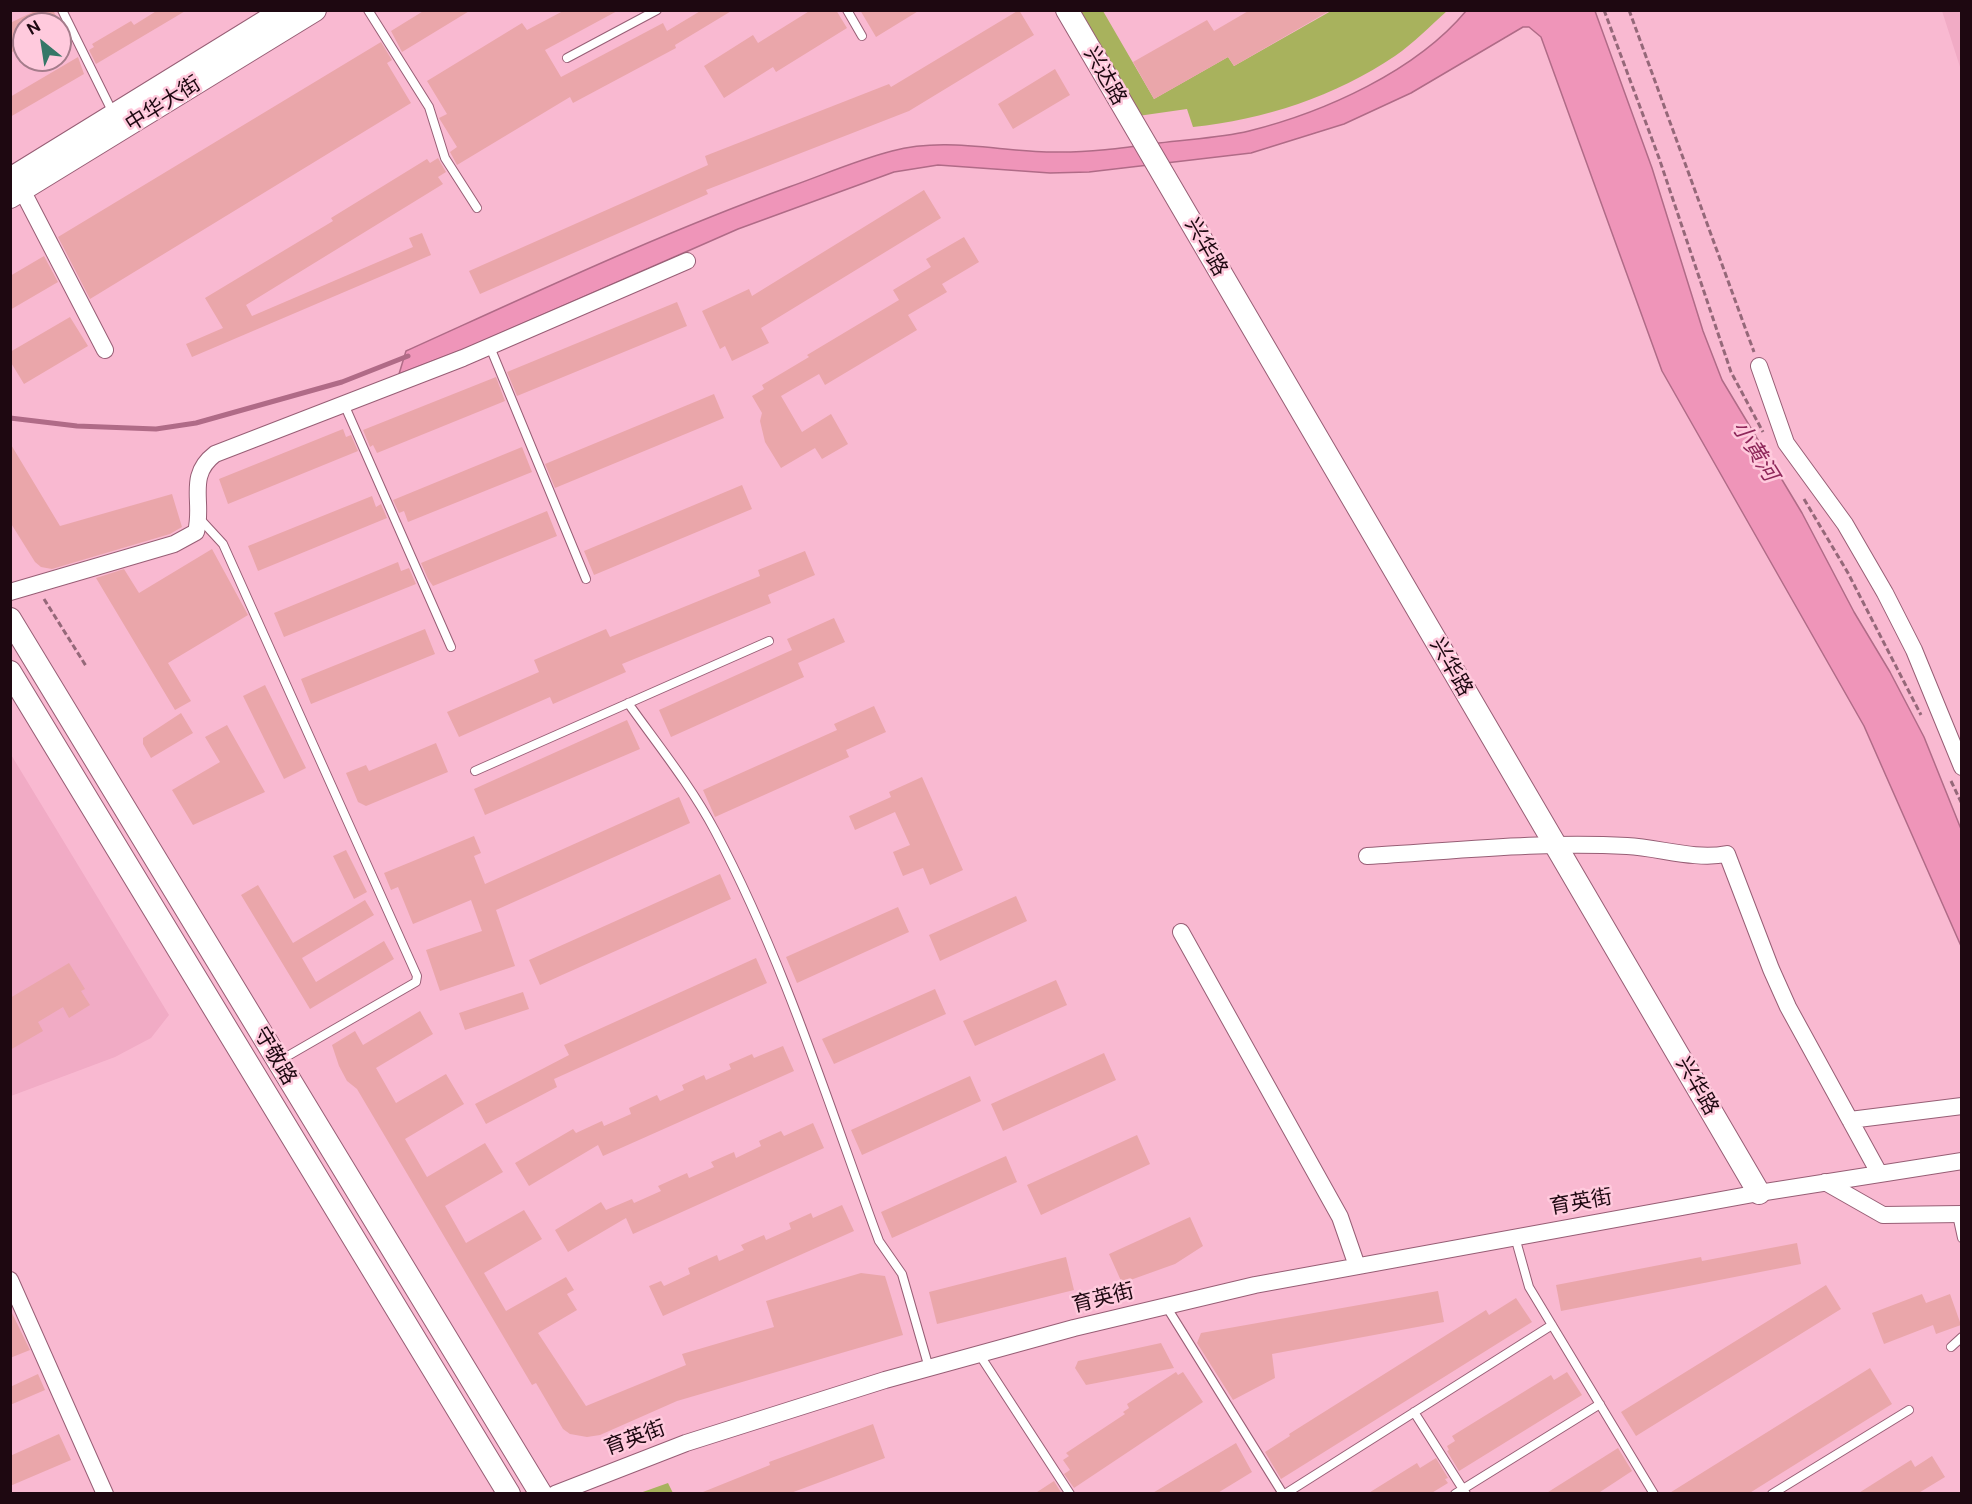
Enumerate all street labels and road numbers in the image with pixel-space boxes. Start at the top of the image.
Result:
street label: 兴达路 [1078,42,1132,110]
street label: 中华大街 [121,71,205,137]
street label: 兴华路 [1179,213,1233,281]
street label: 兴华路 [1424,633,1478,701]
street label: 守敬路 [248,1023,302,1089]
street label: 兴华路 [1670,1052,1724,1120]
street label: 育英街 [1548,1184,1614,1220]
street label: 育英街 [1069,1278,1137,1318]
street label: 育英街 [601,1415,669,1461]

